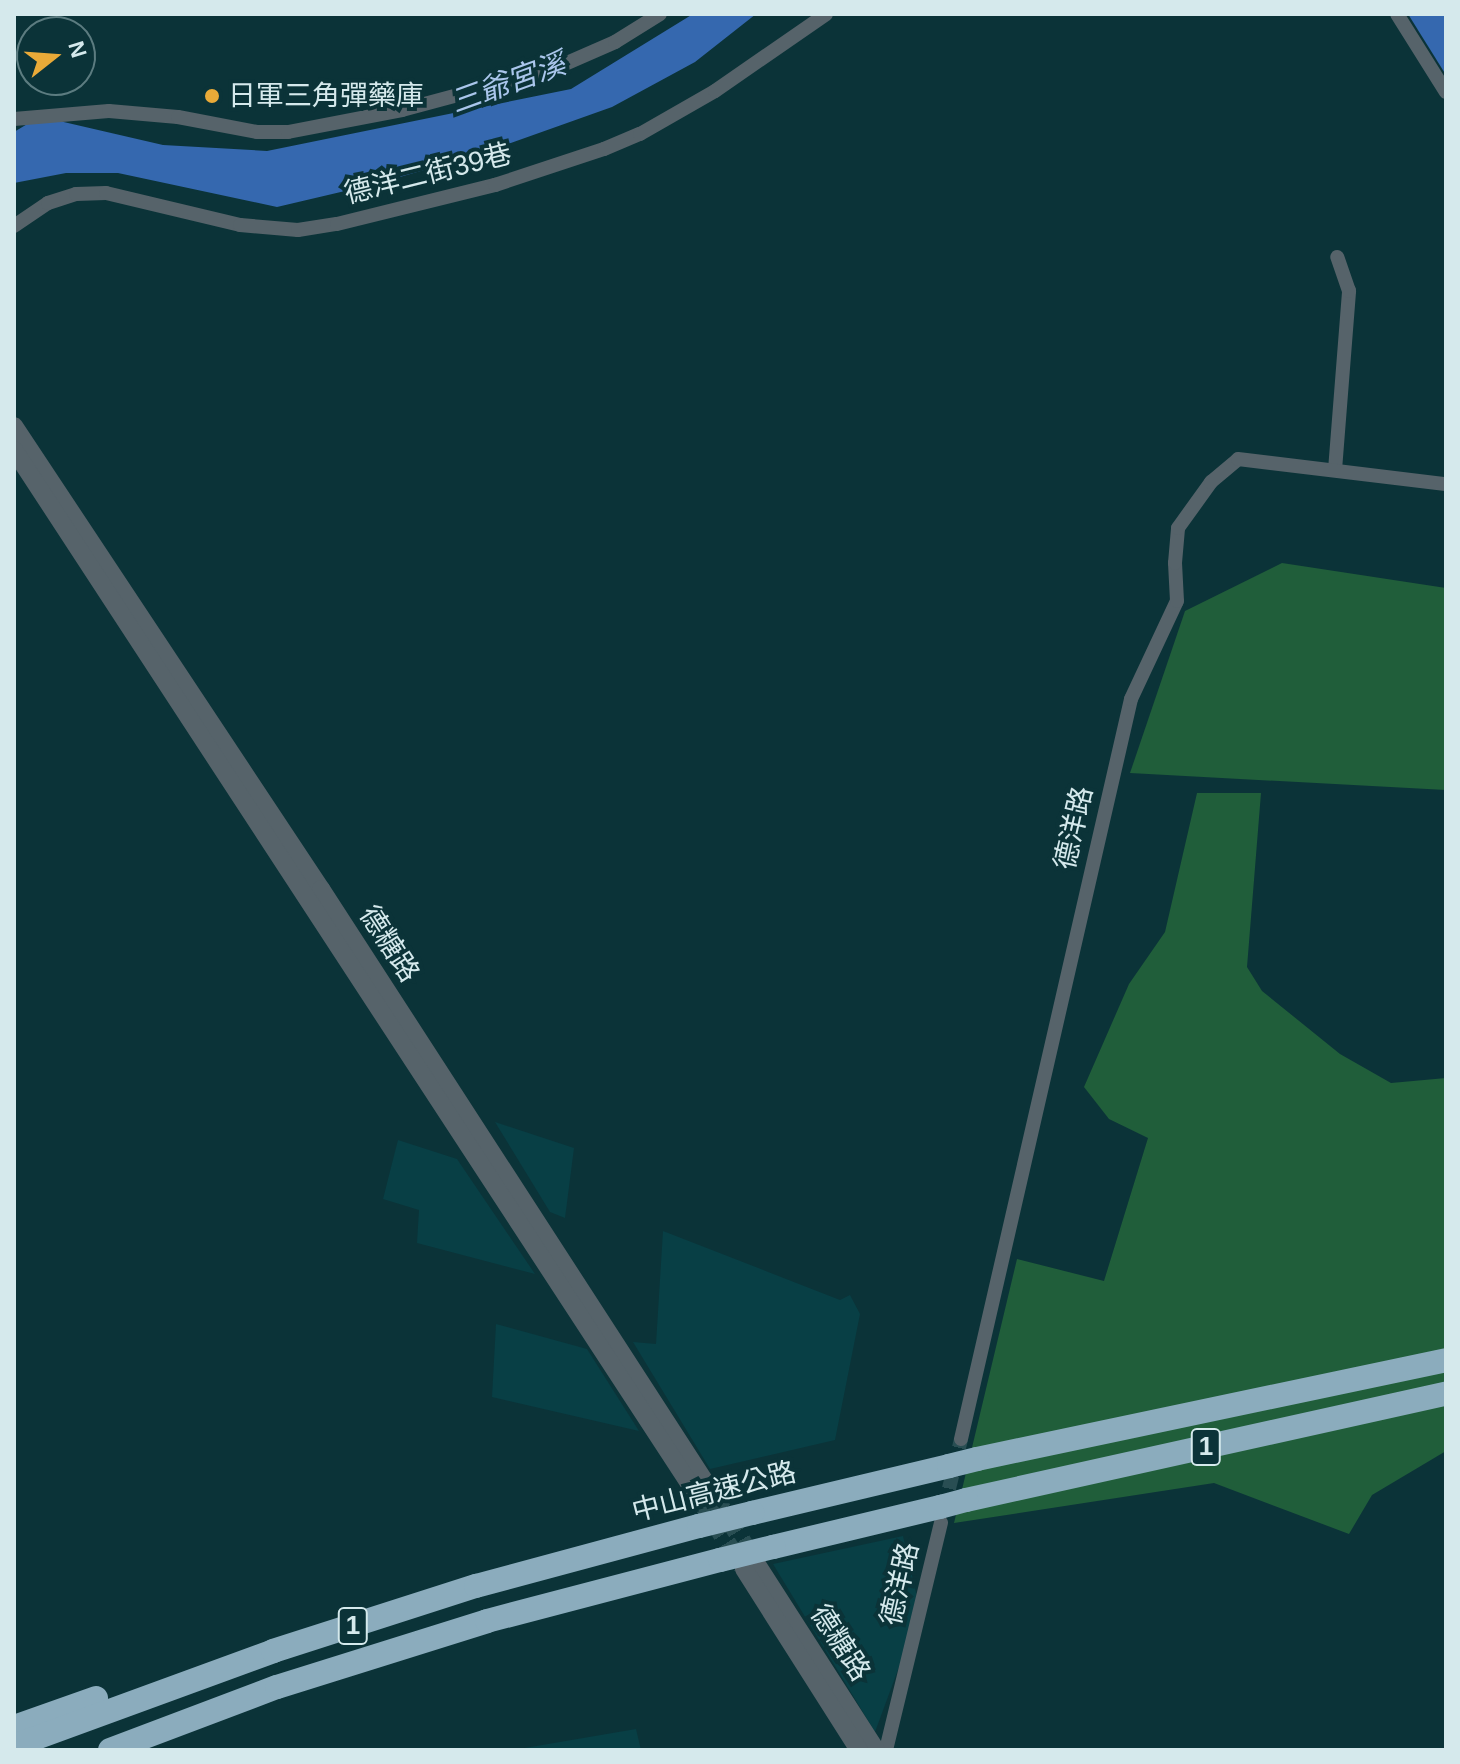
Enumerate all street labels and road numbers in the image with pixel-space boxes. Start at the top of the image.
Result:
street label: 德洋二街39巷 [341,137,515,211]
street label: 德洋路 [1048,783,1100,873]
street label: 德糖路 [352,900,426,988]
road number: 1 [1190,1425,1222,1469]
street label: 中山高速公路 [628,1455,800,1529]
street label: 德洋路 [874,1539,926,1629]
street label: 德糖路 [803,1599,877,1687]
road number: 1 [337,1604,369,1648]

